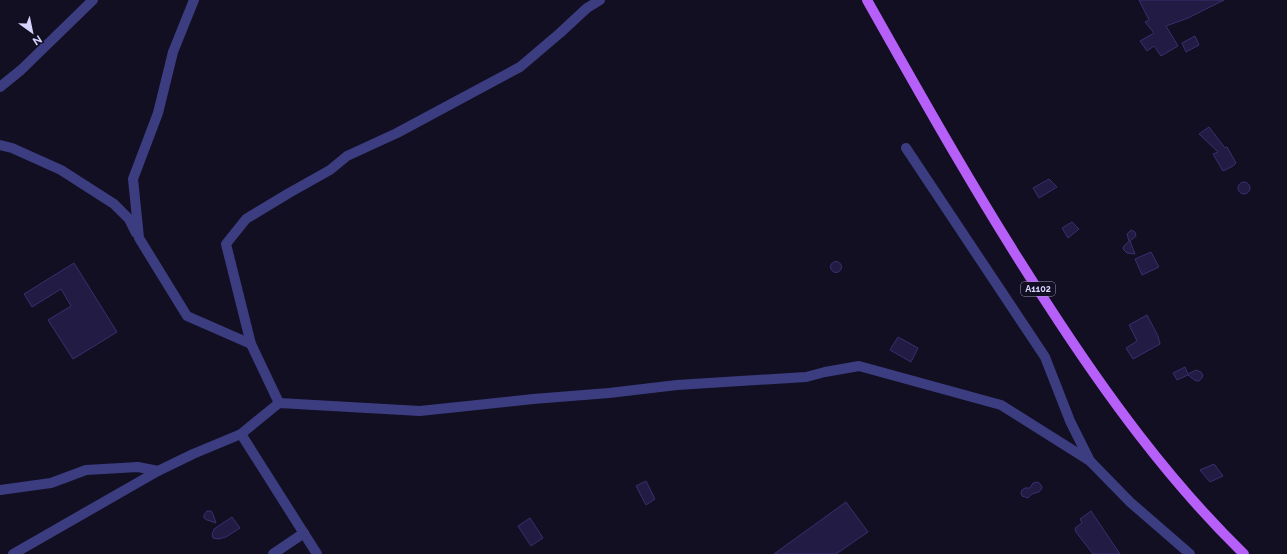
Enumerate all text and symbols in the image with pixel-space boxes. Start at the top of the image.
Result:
north arrow [12,12,52,52]
text: N [30,32,44,48]
road number: A1102 [1021,282,1055,296]

